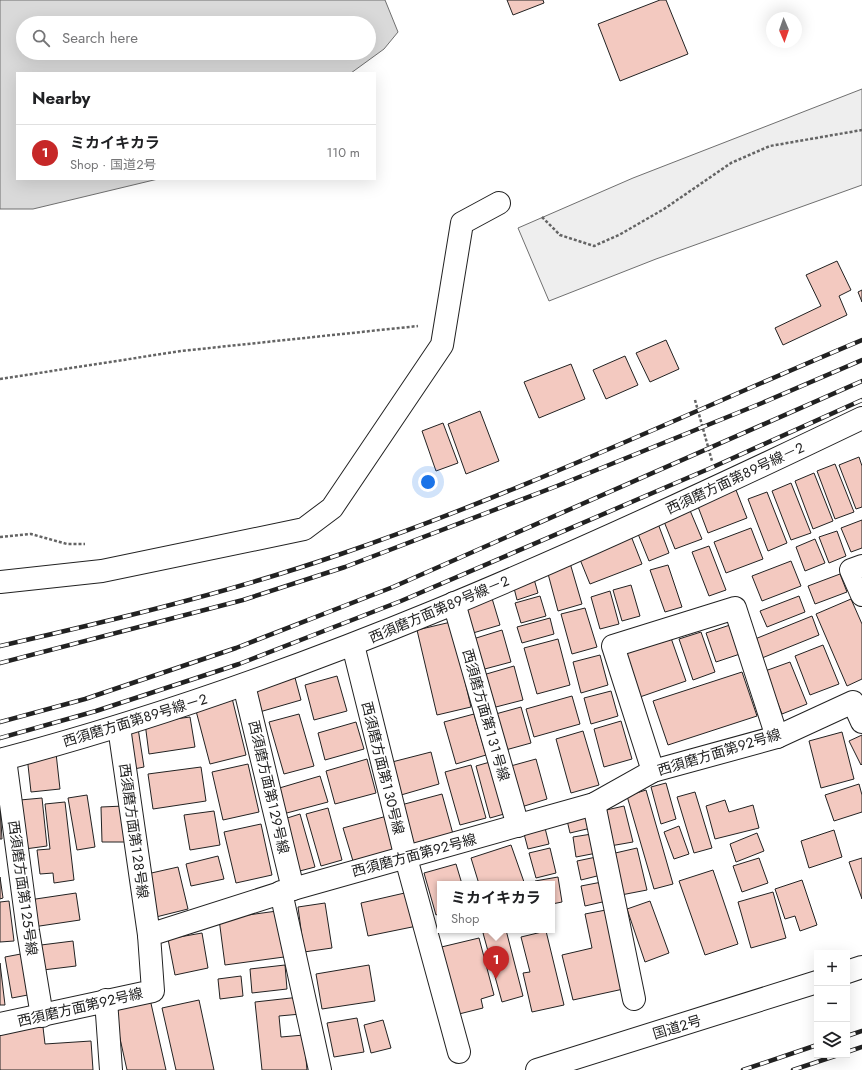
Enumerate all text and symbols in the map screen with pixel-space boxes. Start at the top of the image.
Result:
north arrow [766,12,802,48]
search box [16,16,376,60]
icon: search [30,27,52,49]
text: Search here [62,27,138,49]
text: Nearby [32,86,90,110]
text: ミカイキカラ [70,132,160,154]
text: 1 [42,143,48,162]
text: 110 m [326,143,360,162]
text: Shop · 国道2号 [70,155,157,174]
street label: 西須磨方面第８９号線－２ [663,437,807,519]
your location [418,472,438,492]
street label: 西須磨方面第８９号線－２ [366,570,512,648]
street label: 西須磨方面第１３１号線 [458,647,514,783]
street label: 西須磨方面第８９号線－２ [60,688,210,752]
street label: 西須磨方面第１３０号線 [357,699,409,837]
street label: 西須磨方面第１２９号線 [244,718,294,856]
street label: 西須磨方面第９２号線 [655,724,783,780]
street label: 西須磨方面第１２８号線 [115,762,153,900]
street label: 西須磨方面第１２５号線 [4,819,42,957]
street label: 西須磨方面第９２号線 [349,829,479,881]
popup [437,881,555,933]
text: ミカイキカラ [451,887,541,909]
text: Shop [451,909,479,928]
pin: 1 [483,946,509,979]
map controls [814,950,850,1058]
button: + [814,950,850,986]
street label: 西須磨方面第９２号線 [15,983,145,1031]
button: − [814,986,850,1022]
street label: 国道2号 [650,1010,704,1044]
button: layers [814,1022,850,1058]

